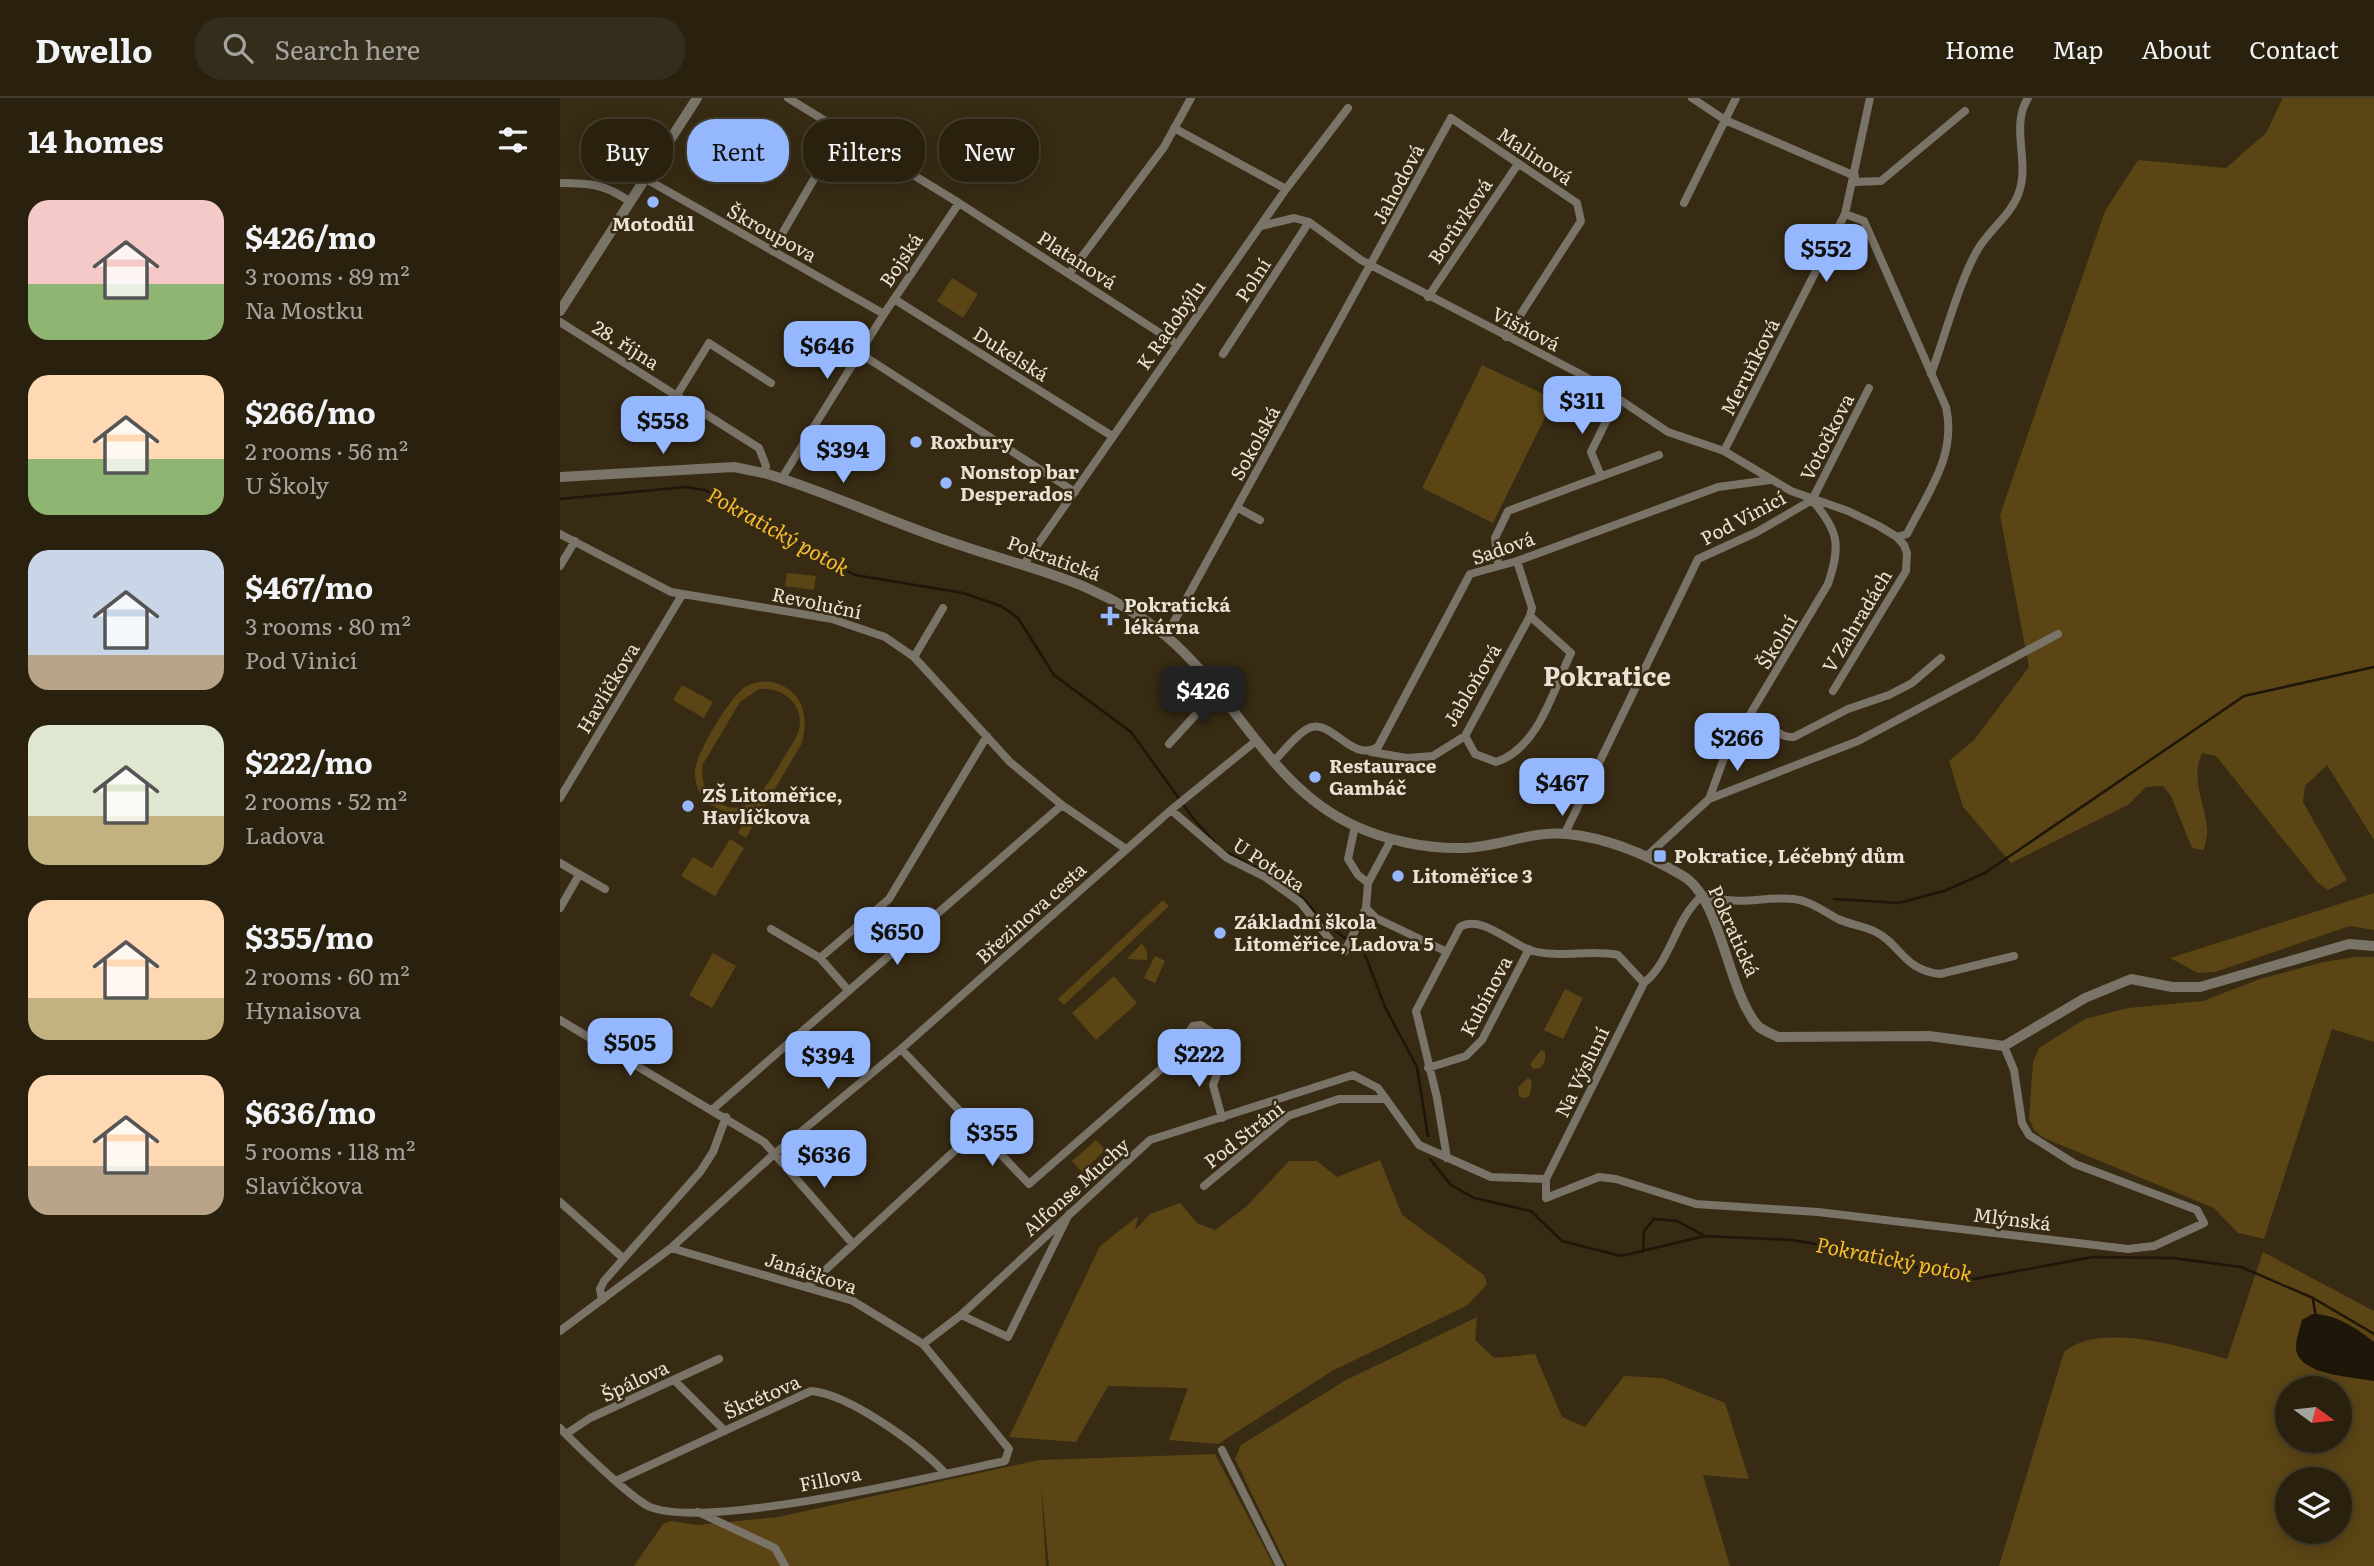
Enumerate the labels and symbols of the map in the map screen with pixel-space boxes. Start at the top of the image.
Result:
street label: Malinová [1492,119,1580,191]
street label: Jahodová [1364,138,1430,229]
street label: Borůvková [1420,171,1499,269]
marker: Motodůl [645,194,661,210]
street label: Škroupova [723,196,823,269]
place label: Motodůl [612,209,694,237]
street label: Platanová [1032,223,1123,296]
pin: $552 [1785,225,1867,284]
street label: Bojská [872,226,929,292]
street label: Polní [1227,252,1277,307]
street label: K Radobýlu [1129,274,1211,375]
street label: Višňová [1487,299,1566,358]
street label: 28. října [588,313,666,376]
street label: Meruňková [1713,313,1786,420]
street label: Dukelská [968,319,1055,388]
pin: $646 [786,322,868,381]
pin: $311 [1541,376,1623,436]
street label: Votočkova [1792,387,1860,485]
pin: $558 [622,396,704,456]
street label: Sokolská [1222,400,1286,485]
pin: $394 [802,426,884,485]
place label: Roxbury [930,427,1014,455]
marker: Roxbury [908,434,924,450]
place label: Nonstop bar Desperados [960,457,1080,507]
marker: Nonstop bar Desperados [938,475,954,491]
water label: Pokratický potok [702,478,856,582]
street label: Pod Vinicí [1695,483,1790,551]
street label: Sadová [1467,523,1539,571]
street label: Pokratická [1004,527,1106,587]
street label: V Zahradách [1814,564,1898,677]
street label: Revoluční [770,579,865,625]
place label: Pokratická lékárna [1124,590,1231,640]
marker: Pokratická lékárna [1102,608,1118,624]
street label: Školní [1749,609,1803,674]
street label: Havlíčkova [569,636,646,738]
street label: Jabloňová [1435,637,1507,731]
district label: Pokratice [1543,655,1671,694]
pin: $426 [1162,666,1244,726]
pin: $266 [1696,714,1778,773]
place label: Restaurace Gambáč [1329,751,1437,801]
pin: $467 [1521,758,1603,818]
marker: Restaurace Gambáč [1307,769,1323,785]
place label: ZŠ Litoměřice, Havlíčkova [702,780,843,830]
marker: ZŠ Litoměřice, Havlíčkova [680,798,696,814]
street label: U Potoka [1228,830,1312,899]
place label: Pokratice, Léčebný dům [1674,841,1905,869]
marker: Pokratice, Léčebný dům [1652,848,1668,864]
street label: Březinova cesta [969,854,1092,970]
place label: Litoměřice 3 [1412,861,1533,889]
marker: Litoměřice 3 [1390,868,1406,884]
street label: Pokratická [1702,880,1768,982]
place label: Základní škola Litoměřice, Ladova 5 [1234,907,1434,957]
pin: $650 [856,908,938,967]
marker: Základní škola Litoměřice, Ladova 5 [1212,925,1228,941]
street label: Kubínova [1452,950,1518,1041]
pin: $505 [589,1018,671,1078]
street label: Na Výsluní [1547,1021,1615,1122]
pin: $222 [1158,1030,1240,1089]
pin: $394 [787,1032,869,1091]
street label: Pod Strání [1198,1094,1289,1174]
pin: $355 [951,1108,1033,1168]
pin: $636 [783,1130,865,1190]
street label: Alfonse Muchy [1016,1131,1135,1242]
street label: Mlýnská [1972,1199,2053,1237]
water label: Pokratický potok [1814,1227,1976,1288]
street label: Janáčkova [762,1244,862,1300]
street label: Špálova [596,1352,674,1408]
street label: Škrétova [719,1367,805,1425]
north arrow [2275,1376,2352,1452]
street label: Fillova [796,1458,864,1498]

